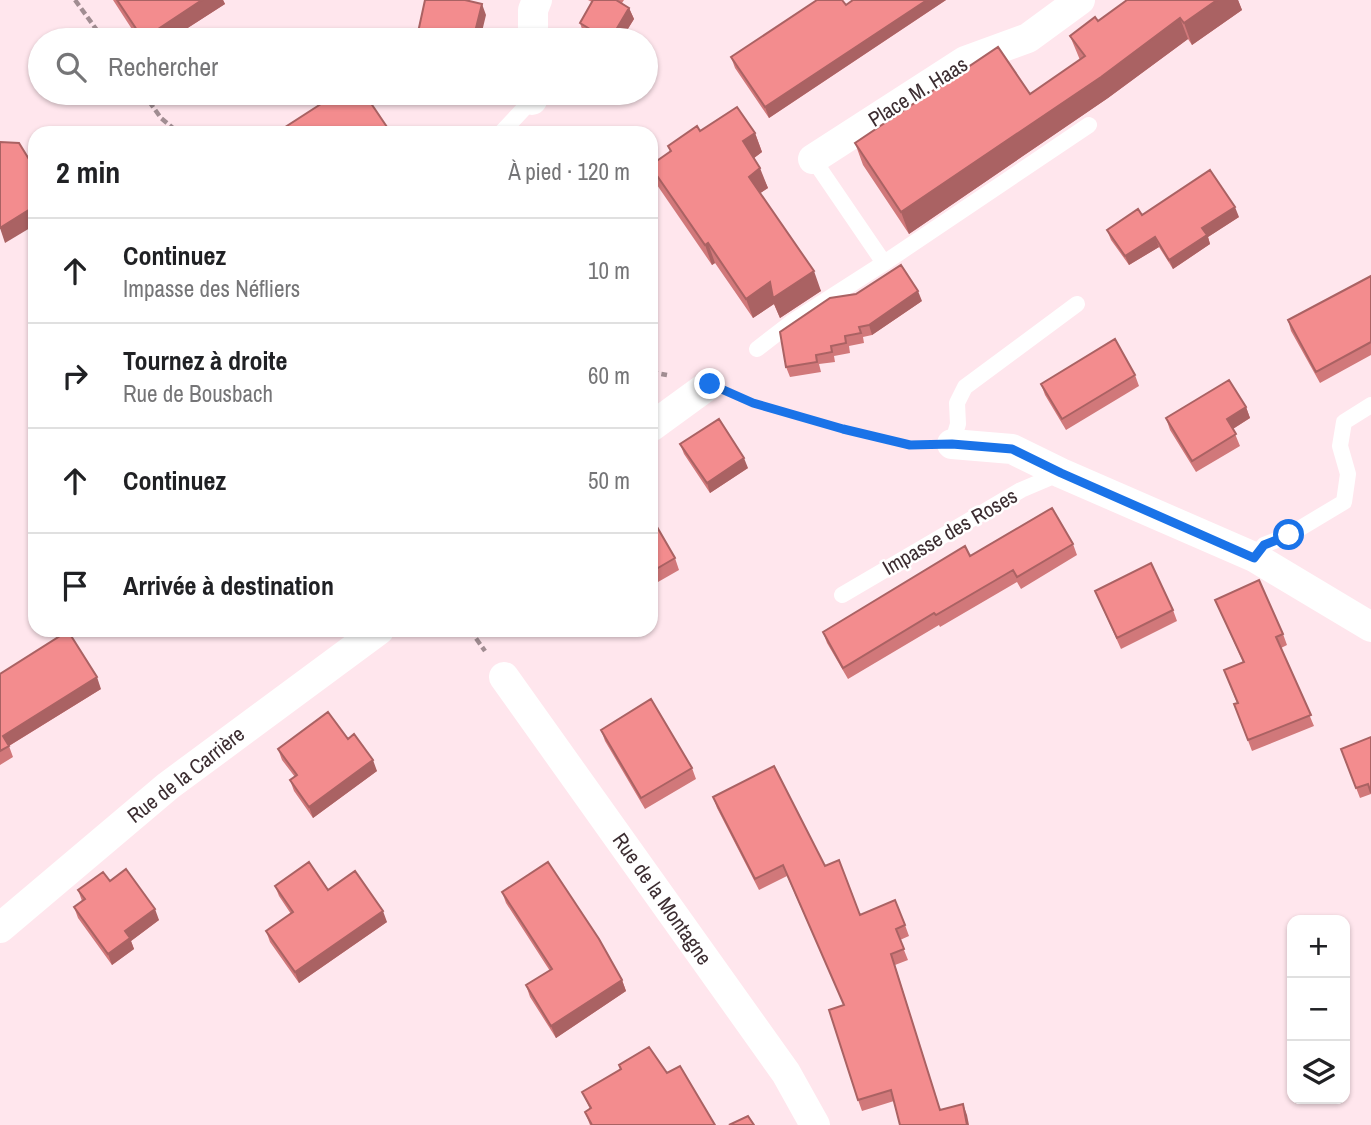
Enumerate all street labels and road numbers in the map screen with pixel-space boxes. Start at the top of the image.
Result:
street label: Place M. Haas [863,50,973,134]
street label: Impasse des Roses [877,481,1022,582]
street label: Rue de la Carrière [121,720,250,830]
street label: Rue de la Montagne [606,827,719,971]

